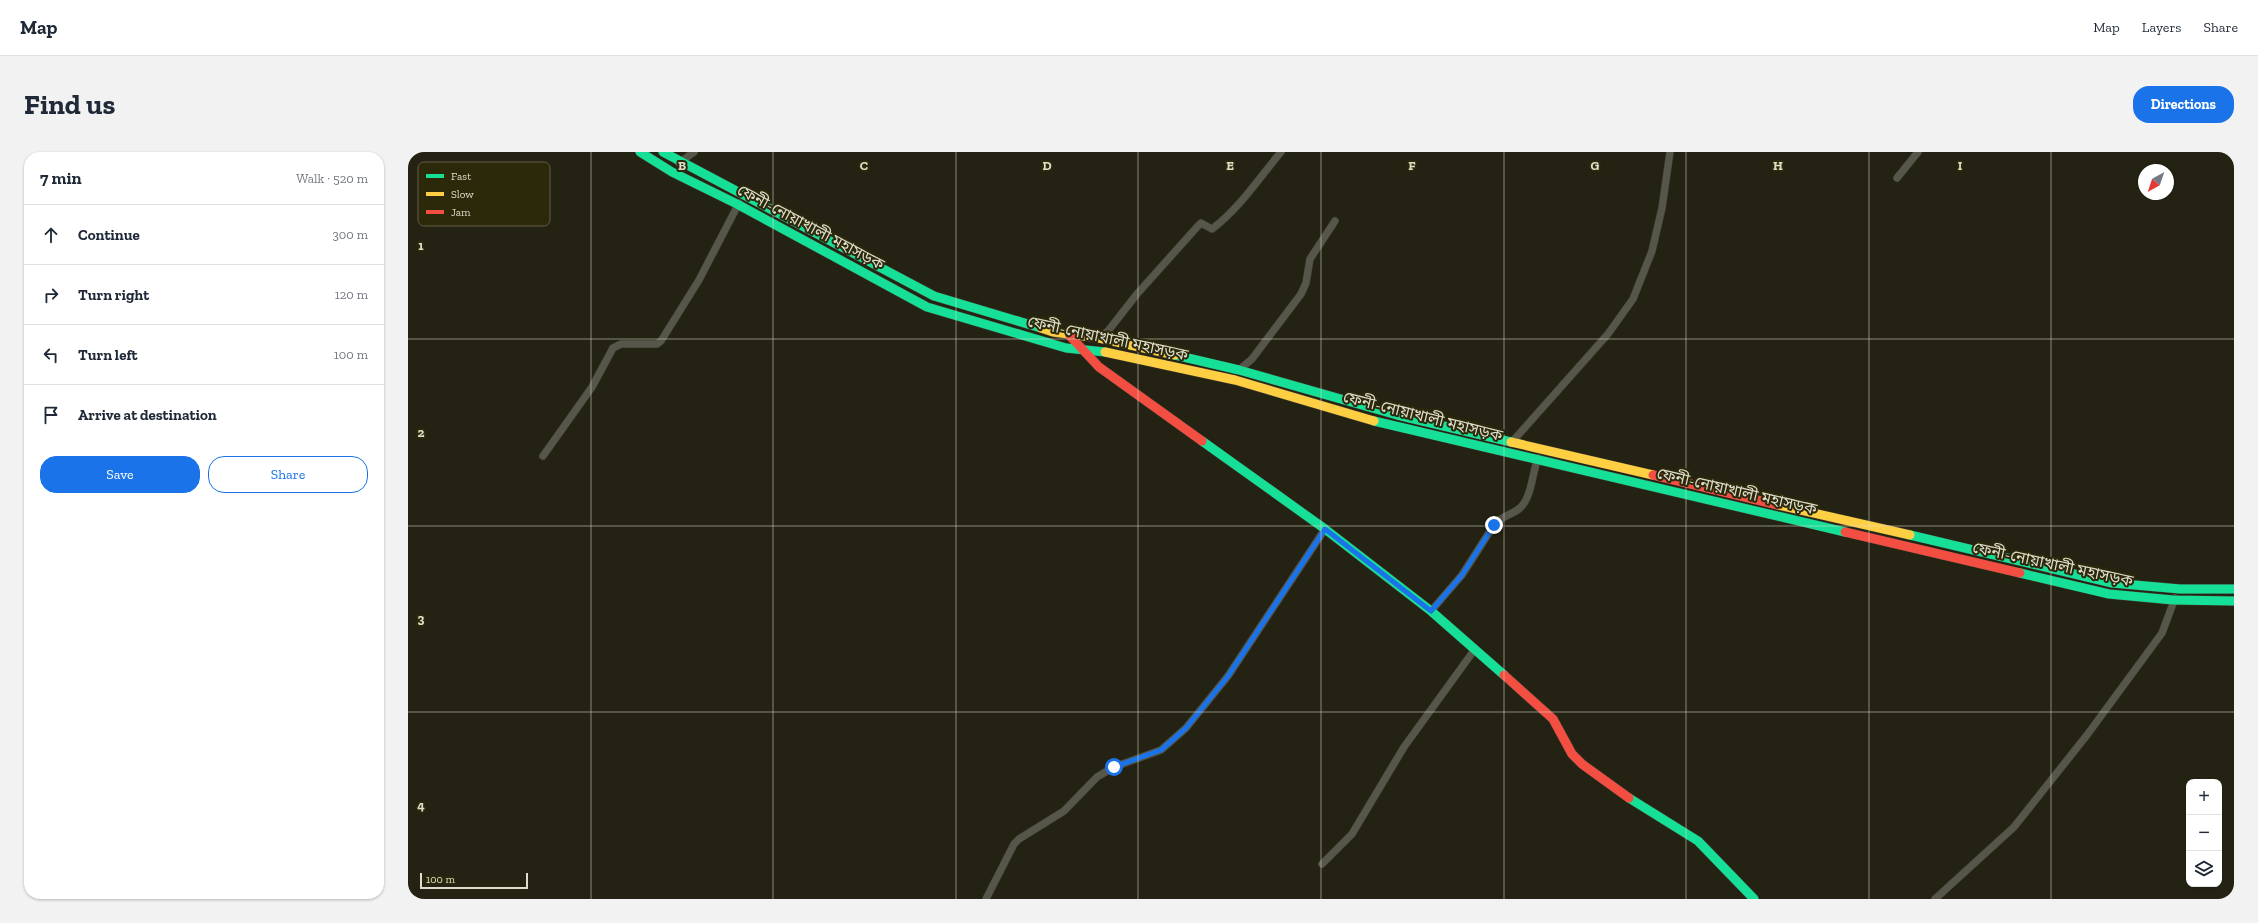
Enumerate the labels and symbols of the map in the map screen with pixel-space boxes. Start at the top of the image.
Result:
text: B [678,158,686,173]
text: C [860,158,868,173]
text: D [1042,158,1052,173]
text: E [1226,158,1234,173]
text: F [1408,158,1416,173]
text: G [1591,158,1600,173]
text: H [1773,158,1783,173]
text: I [1958,158,1963,173]
legend [418,162,550,226]
north arrow [2138,164,2174,200]
text: Fast [451,170,472,183]
street label: ফেনী-নোয়াখালী মহাসড়ক [734,180,889,274]
text: Slow [451,188,474,201]
text: Jam [451,206,471,219]
text: 1 [418,238,424,253]
street label: ফেনী-নোয়াখালী মহাসড়ক [1026,312,1191,365]
street label: ফেনী-নোয়াখালী মহাসড়ক [1341,387,1506,445]
text: 2 [418,425,425,440]
street label: ফেনী-নোয়াখালী মহাসড়ক [1655,463,1820,519]
route end [1485,516,1503,534]
street label: ফেনী-নোয়াখালী মহাসড়ক [1971,538,2136,591]
text: 3 [418,611,425,626]
route start [1105,758,1123,776]
text: 4 [417,798,425,813]
scale bar [420,871,528,890]

